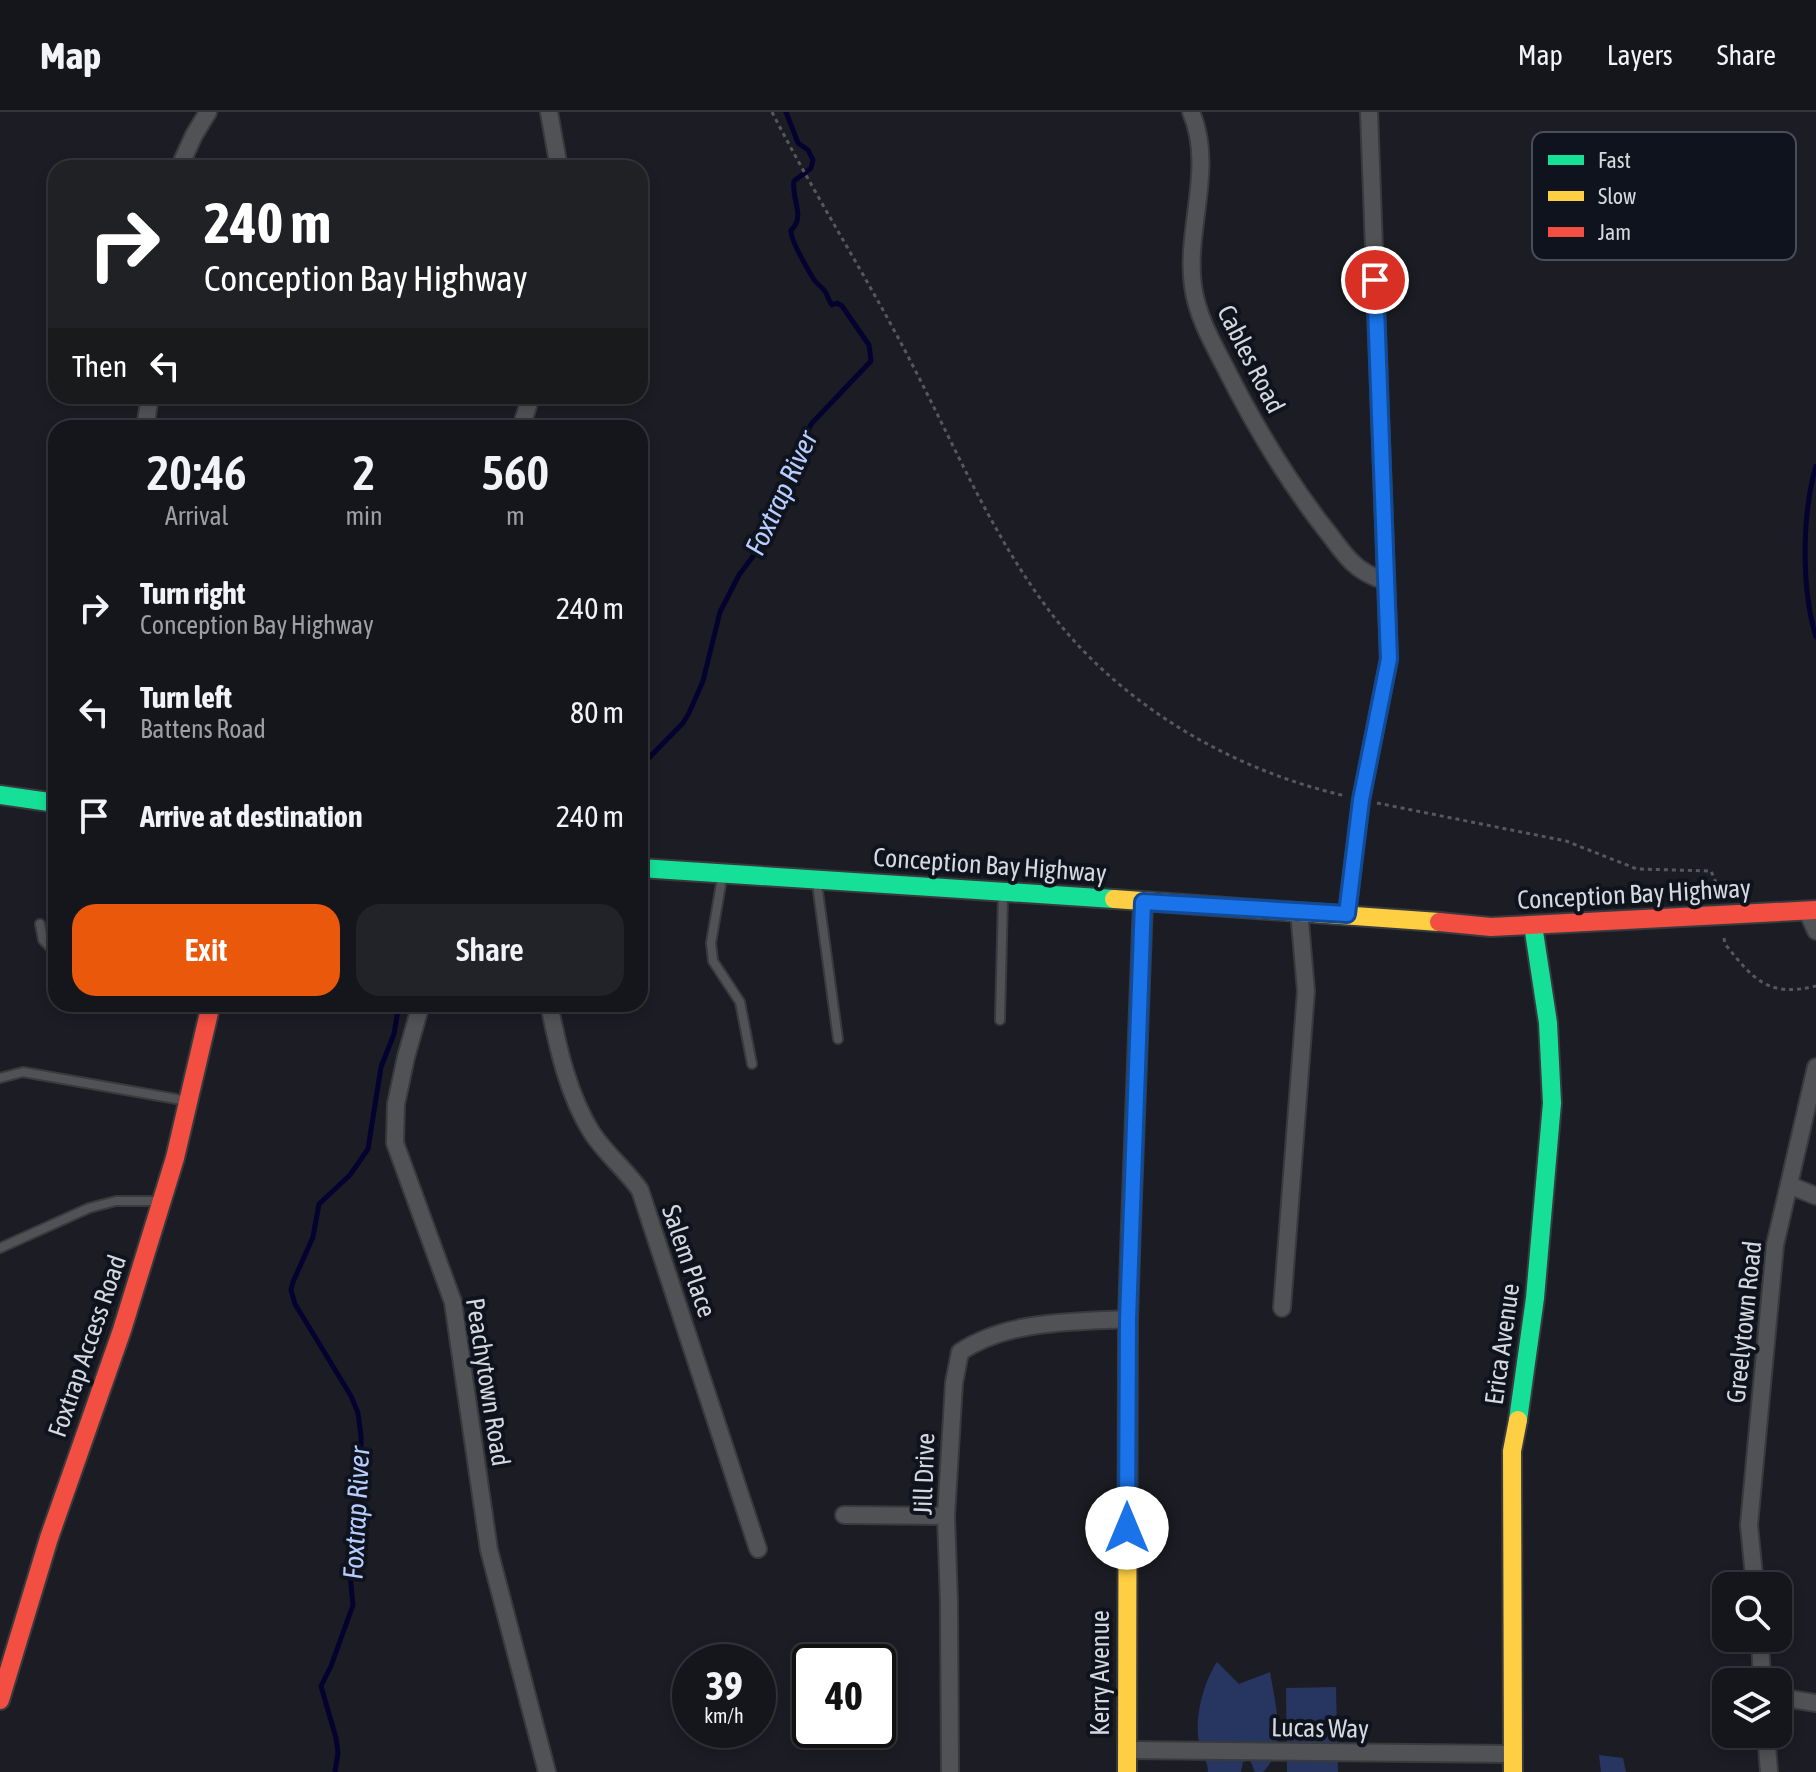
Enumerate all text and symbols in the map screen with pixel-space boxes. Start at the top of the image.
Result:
text: Map [40,34,101,77]
text: Map [1518,39,1563,71]
text: Layers [1607,39,1673,71]
text: Share [1717,39,1776,71]
legend [1532,132,1796,260]
text: Fast [1598,147,1631,173]
text: Slow [1598,183,1636,209]
text: 240 m [204,191,331,255]
icon: right [72,192,176,296]
text: Jam [1598,219,1631,245]
pin [1341,246,1409,314]
text: Conception Bay Highway [204,257,528,299]
icon: arrive [1353,258,1397,302]
street label: Cables Road [1211,300,1291,418]
icon: left [143,344,187,388]
text: Then [72,349,127,383]
water label: Foxtrap River [738,424,824,560]
text: 20:46 [147,445,247,500]
text: 2 [353,445,375,500]
text: 560 [482,445,549,500]
text: Arrival [165,501,228,531]
text: min [345,501,383,531]
text: m [506,501,525,531]
text: Turn right [140,576,246,610]
icon: right [72,586,116,630]
text: 240 m [556,591,624,625]
text: Conception Bay Highway [140,610,374,640]
text: Turn left [140,680,232,714]
icon: left [72,690,116,734]
text: 80 m [570,695,624,729]
text: Battens Road [140,714,266,744]
icon: arrive [72,794,116,838]
text: Arrive at destination [140,799,362,833]
text: 240 m [556,799,624,833]
street label: Conception Bay Highway [872,842,1108,888]
street label: Conception Bay Highway [1516,873,1752,915]
button: Exit [72,904,340,996]
button: Share [356,904,624,996]
street label: Salem Place [656,1201,722,1321]
street label: Greelytown Road [1721,1239,1767,1405]
street label: Foxtrap Access Road [42,1251,132,1441]
street label: Erica Avenue [1479,1282,1525,1406]
street label: Peachytown Road [460,1296,516,1468]
street label: Jill Drive [908,1432,940,1516]
water label: Foxtrap River [337,1444,376,1580]
position arrow [1085,1486,1169,1570]
map controls [1712,1572,1792,1748]
button: search [1712,1572,1792,1652]
street label: Kerry Avenue [1085,1610,1115,1736]
speed limit sign: 40 [792,1644,896,1748]
text: 39 [705,1663,743,1708]
button: layers [1712,1668,1792,1748]
text: km/h [704,1704,744,1727]
street label: Lucas Way [1271,1712,1370,1744]

